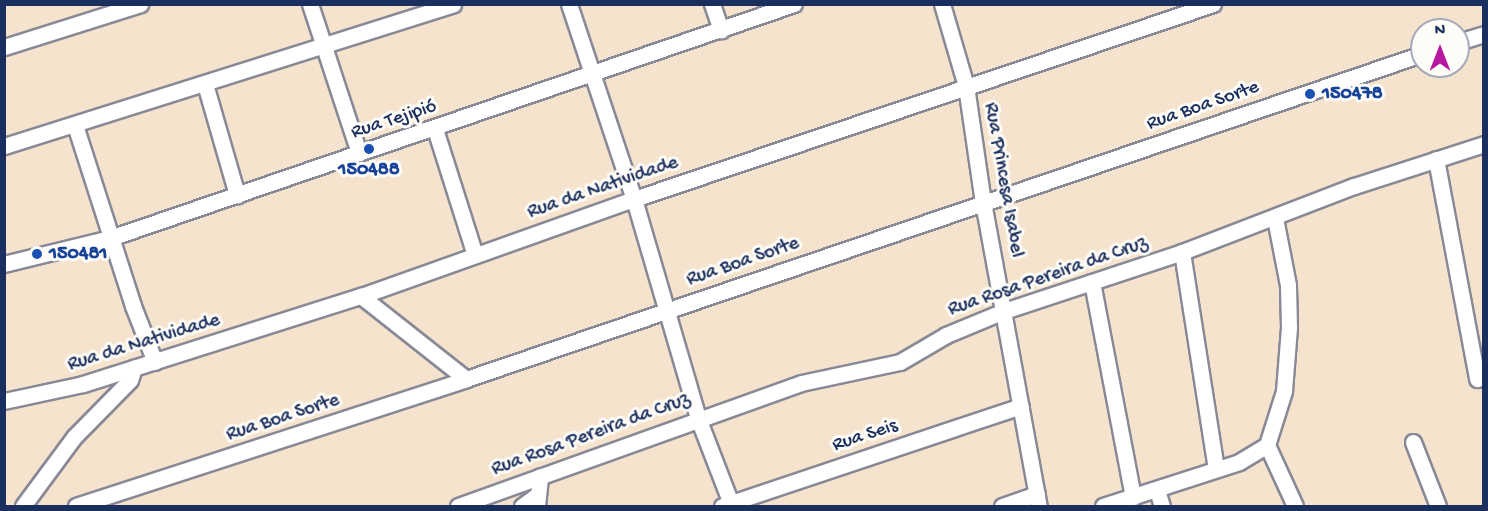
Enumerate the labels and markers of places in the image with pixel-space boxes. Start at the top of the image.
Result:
place label: 150478 [1322,82,1383,106]
marker: 150478 [1303,87,1317,101]
marker: 150488 [362,142,376,156]
place label: 150488 [338,158,400,182]
place label: 150481 [49,242,107,266]
marker: 150481 [30,247,44,261]

